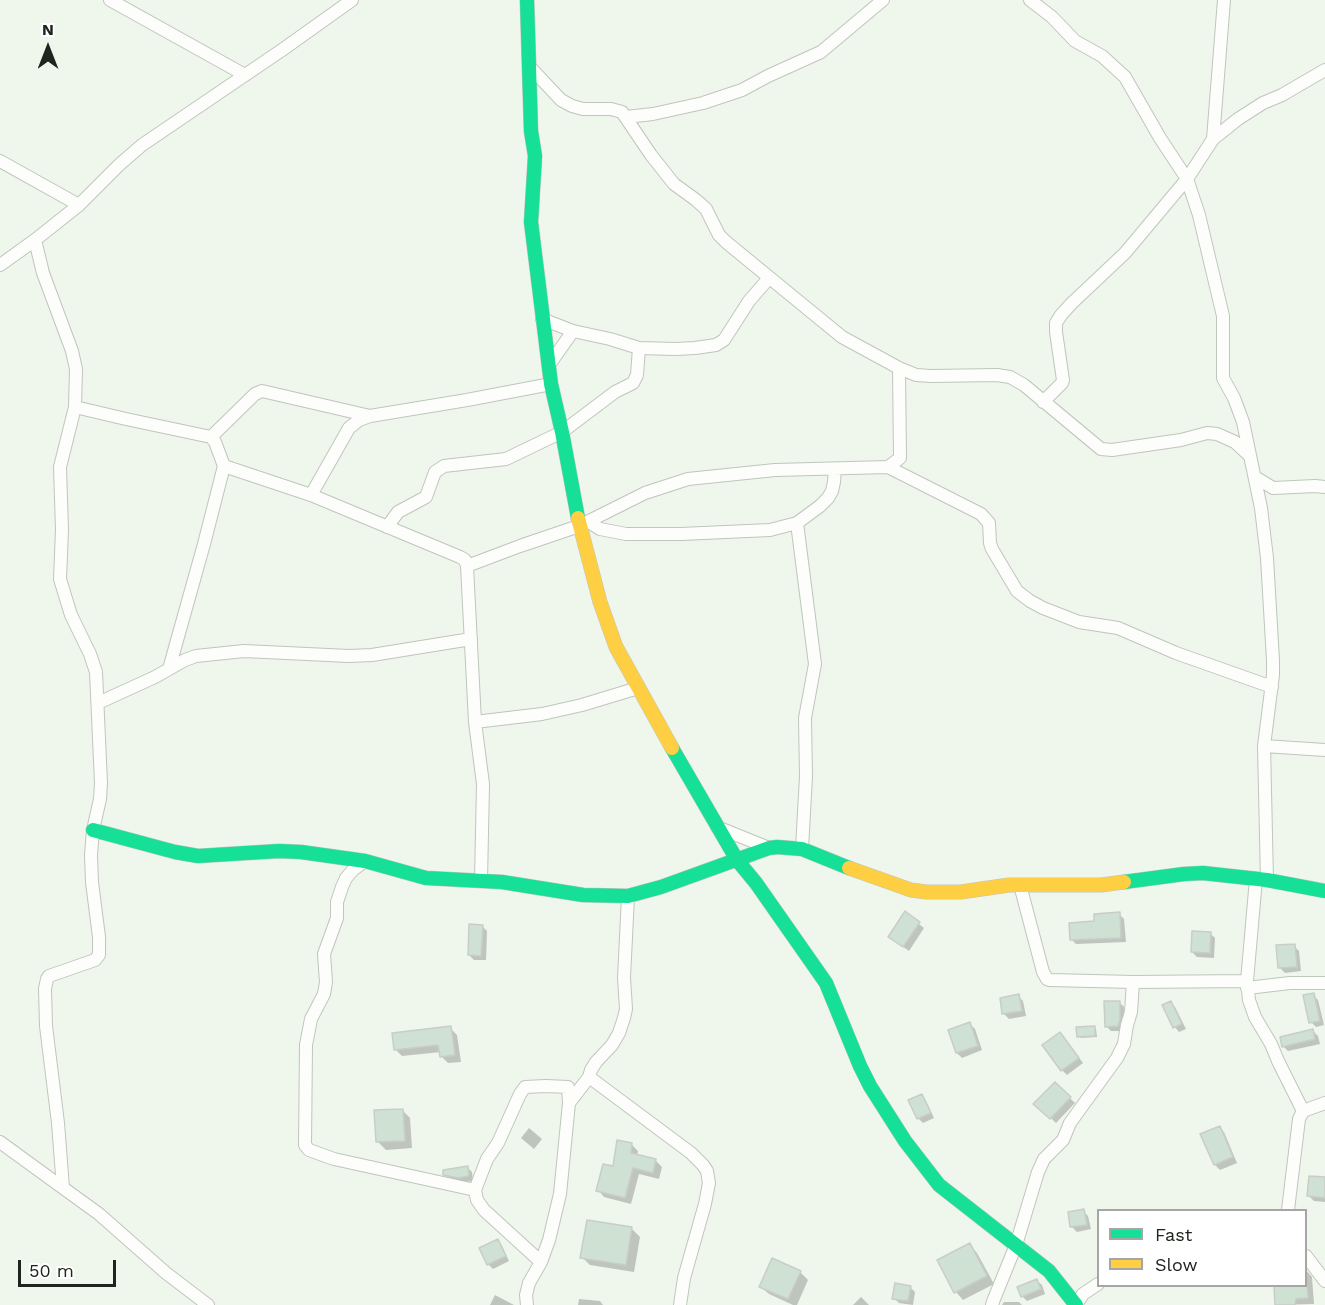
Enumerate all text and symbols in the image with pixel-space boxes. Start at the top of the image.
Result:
north arrow [18,18,78,78]
text: N [42,20,54,39]
legend [1097,1209,1307,1287]
text: Fast [1155,1224,1192,1245]
scale bar [21,1248,118,1286]
text: Slow [1155,1254,1198,1275]
text: 50 m [29,1260,74,1281]

